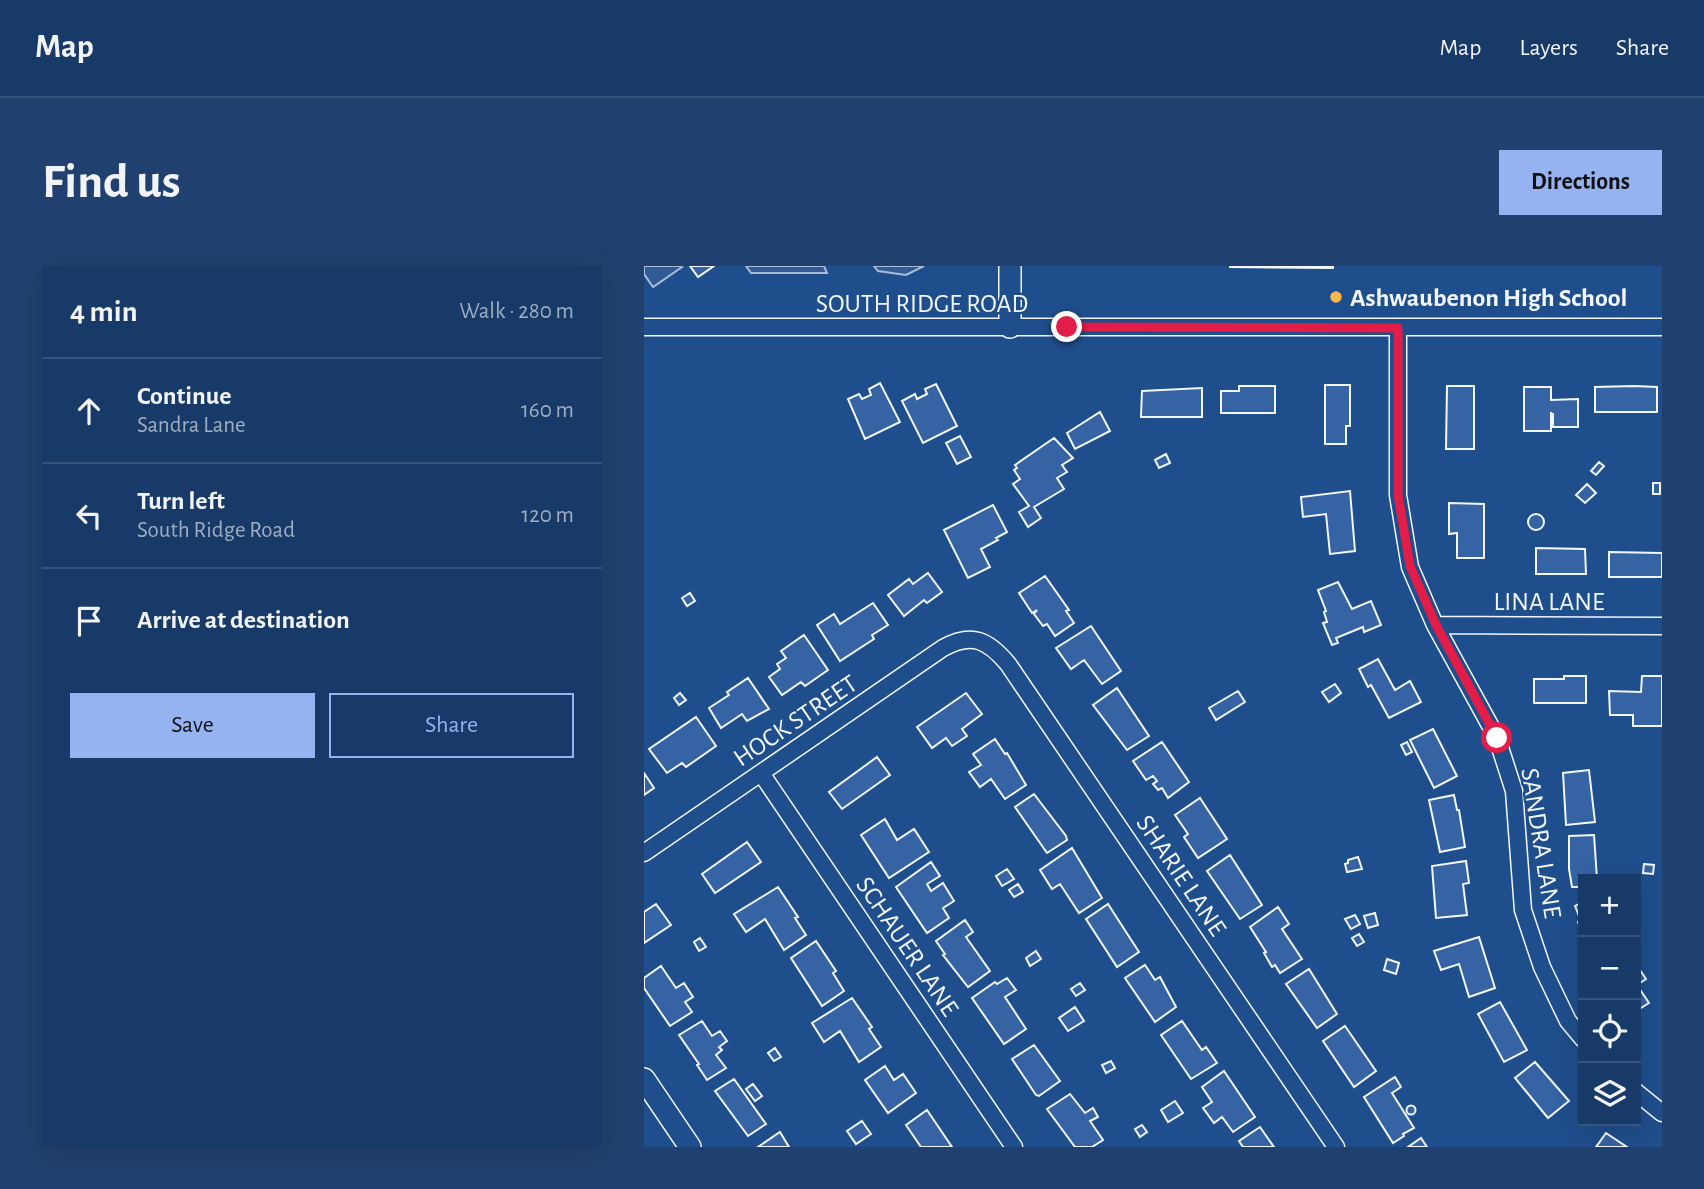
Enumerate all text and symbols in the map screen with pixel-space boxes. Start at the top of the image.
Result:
text: Map [35,31,94,64]
text: Map [1439,36,1481,60]
text: Layers [1519,36,1578,60]
text: Share [1616,36,1669,60]
button: Directions [1499,150,1662,215]
text: Find us [42,158,181,207]
place label: Ashwaubenon High School [1350,285,1627,311]
marker: Ashwaubenon High School [1328,289,1344,305]
street label: SOUTH RIDGE ROAD [816,291,1028,317]
text: 4 min [70,297,138,327]
text: Walk · 280 m [459,300,574,323]
route end [1051,311,1082,342]
text: Continue [137,383,232,409]
icon: ahead [70,392,108,430]
text: 160 m [521,399,574,422]
text: Sandra Lane [137,414,246,437]
text: Turn left [137,488,225,514]
icon: left [70,497,108,535]
text: 120 m [521,504,574,527]
text: South Ridge Road [137,519,295,542]
street label: LINA LANE [1494,589,1605,615]
icon: arrive [70,602,108,640]
text: Arrive at destination [137,607,350,633]
street label: HOCK STREET [729,670,862,772]
button: Save [70,693,315,758]
button: Share [329,693,574,758]
route start [1481,722,1512,753]
street label: SANDRA LANE [1516,766,1566,920]
street label: SHARIE LANE [1131,810,1231,941]
street label: SCHAUER LANE [851,872,963,1021]
map controls [1578,874,1641,1126]
button: + [1578,874,1641,937]
button: − [1578,937,1641,1000]
button: locate [1578,1000,1641,1063]
button: layers [1578,1063,1641,1126]

